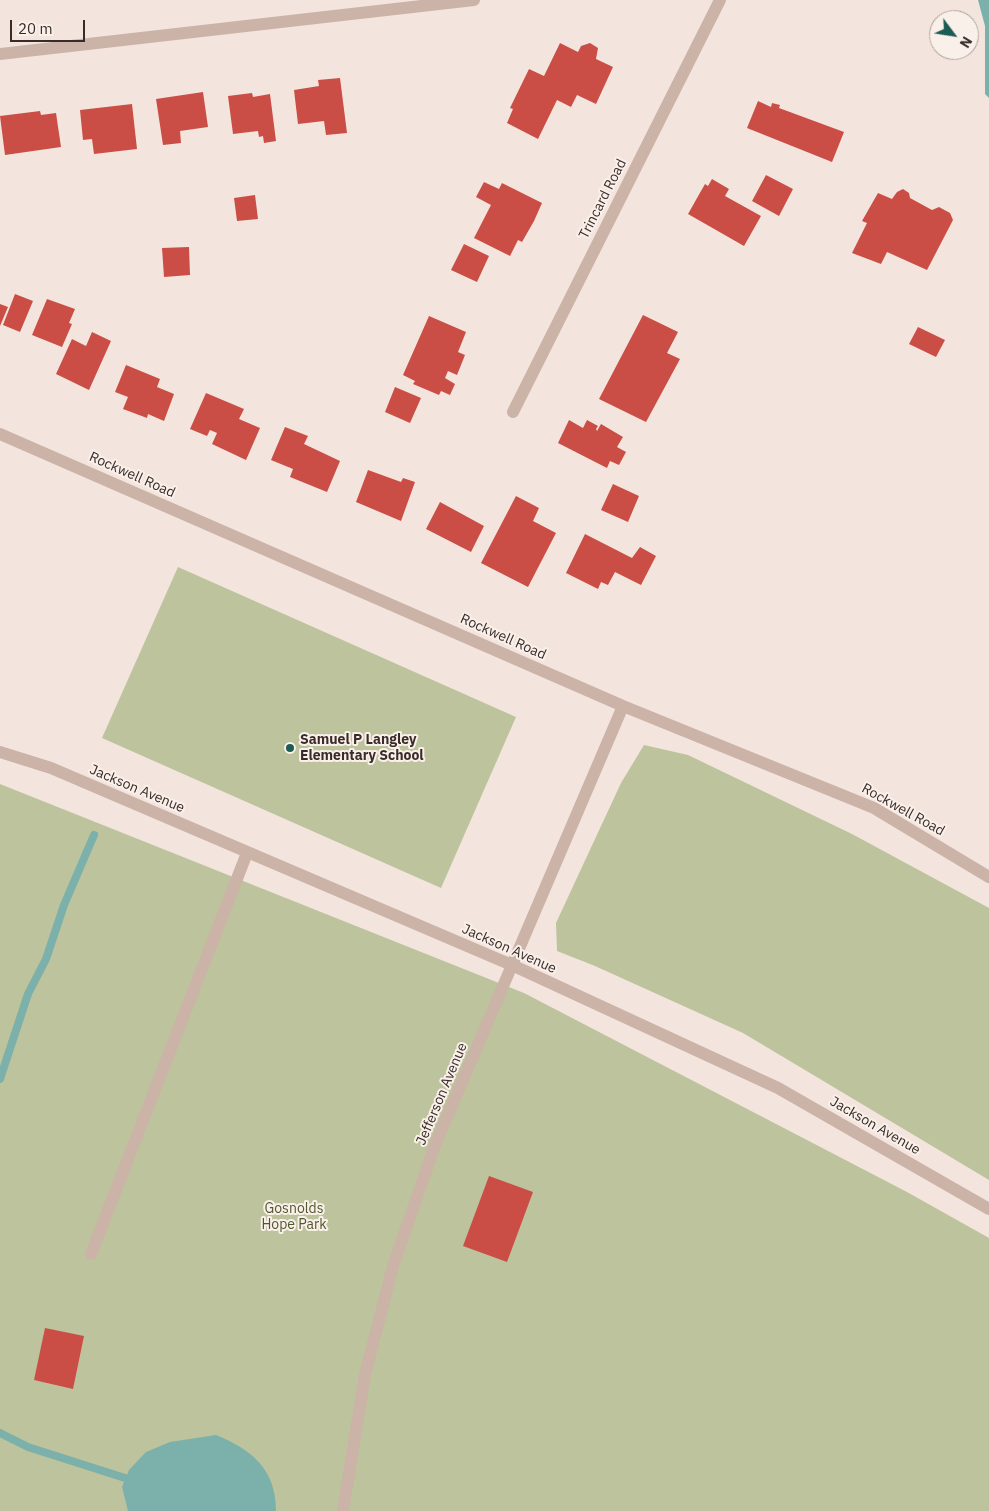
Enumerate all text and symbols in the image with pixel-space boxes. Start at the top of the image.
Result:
scale bar [12,10,88,42]
north arrow [929,10,979,60]
text: 20 m [18,19,53,38]
text: N [956,33,976,51]
street label: Trincard Road [576,156,630,242]
street label: Rockwell Road [86,449,178,501]
street label: Rockwell Road [457,611,549,663]
place label: Samuel P Langley Elementary School [300,732,424,764]
marker: Samuel P Langley Elementary School [284,742,296,754]
street label: Jackson Avenue [87,761,187,817]
street label: Rockwell Road [859,780,947,840]
street label: Jackson Avenue [459,921,559,977]
street label: Jefferson Avenue [413,1040,471,1148]
street label: Jackson Avenue [827,1093,923,1159]
park label: Gosnolds Hope Park [261,1201,327,1234]

